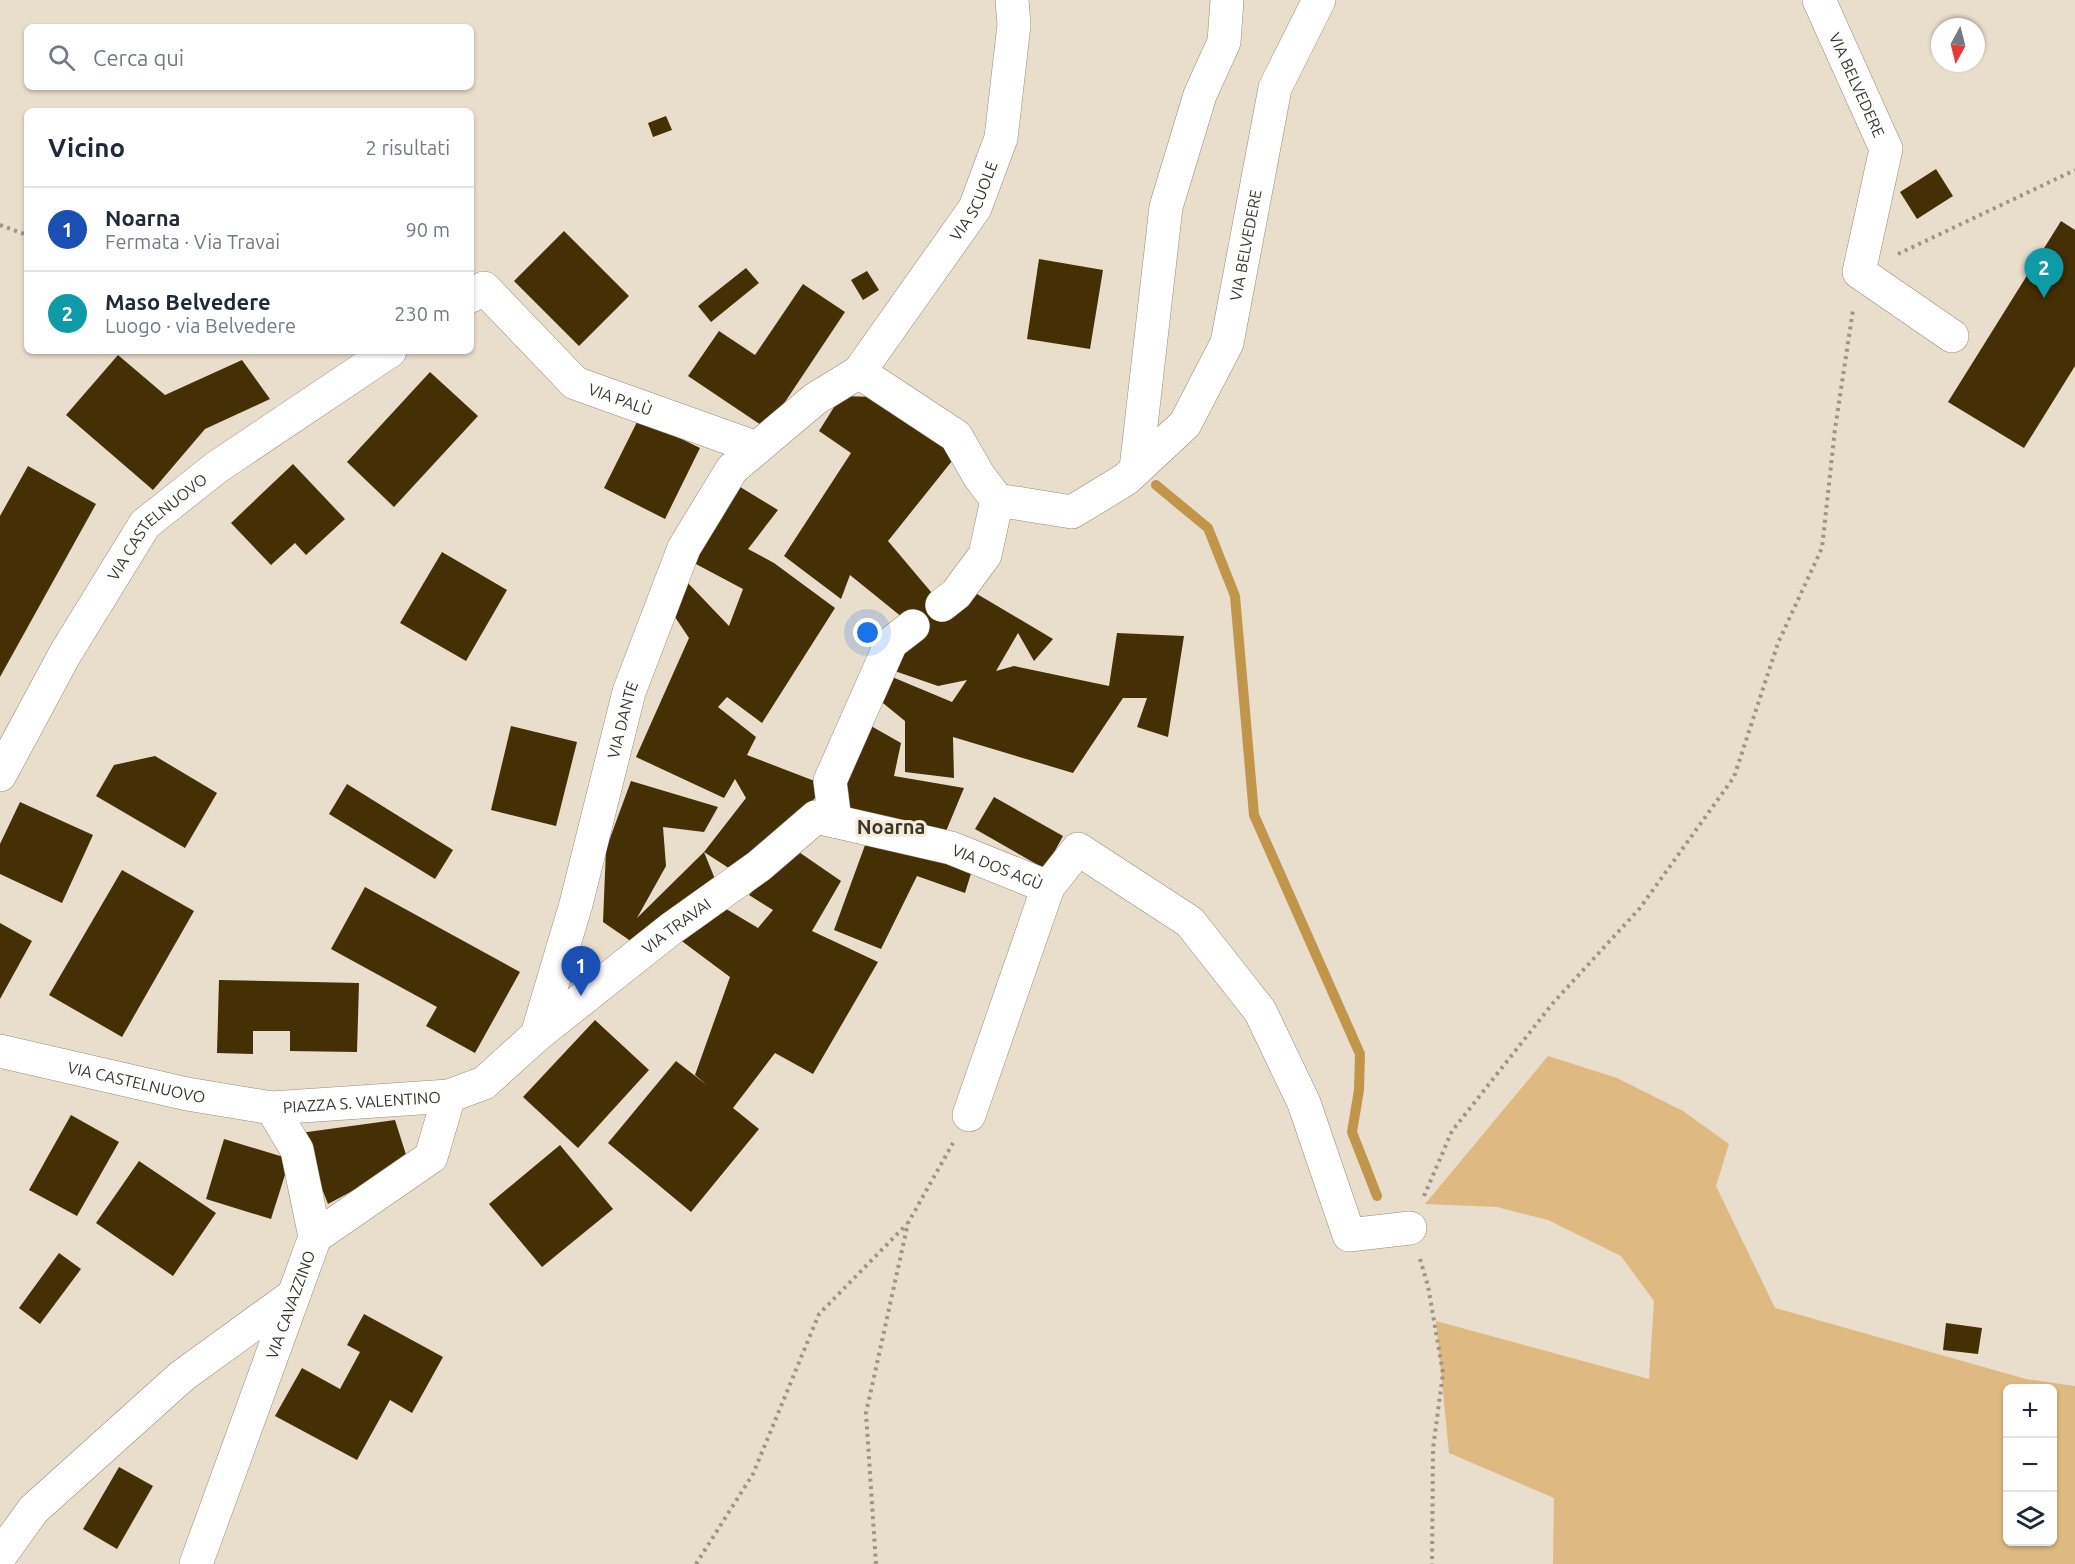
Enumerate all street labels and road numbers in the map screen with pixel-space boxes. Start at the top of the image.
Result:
street label: VIA BELVEDERE [1826,30,1888,140]
street label: VIA SCUOLE [946,159,1001,244]
street label: VIA BELVEDERE [1226,188,1265,302]
street label: VIA PALÙ [586,380,655,419]
street label: VIA CASTELNUOVO [104,470,210,583]
street label: VIA DANTE [604,678,641,760]
street label: VIA DOS AGÙ [950,840,1046,893]
street label: VIA TRAVAI [638,894,714,957]
street label: VIA CASTELNUOVO [66,1058,207,1106]
street label: PIAZZA S. VALENTINO [282,1088,441,1116]
street label: VIA CAVAZZINO [262,1248,318,1361]

